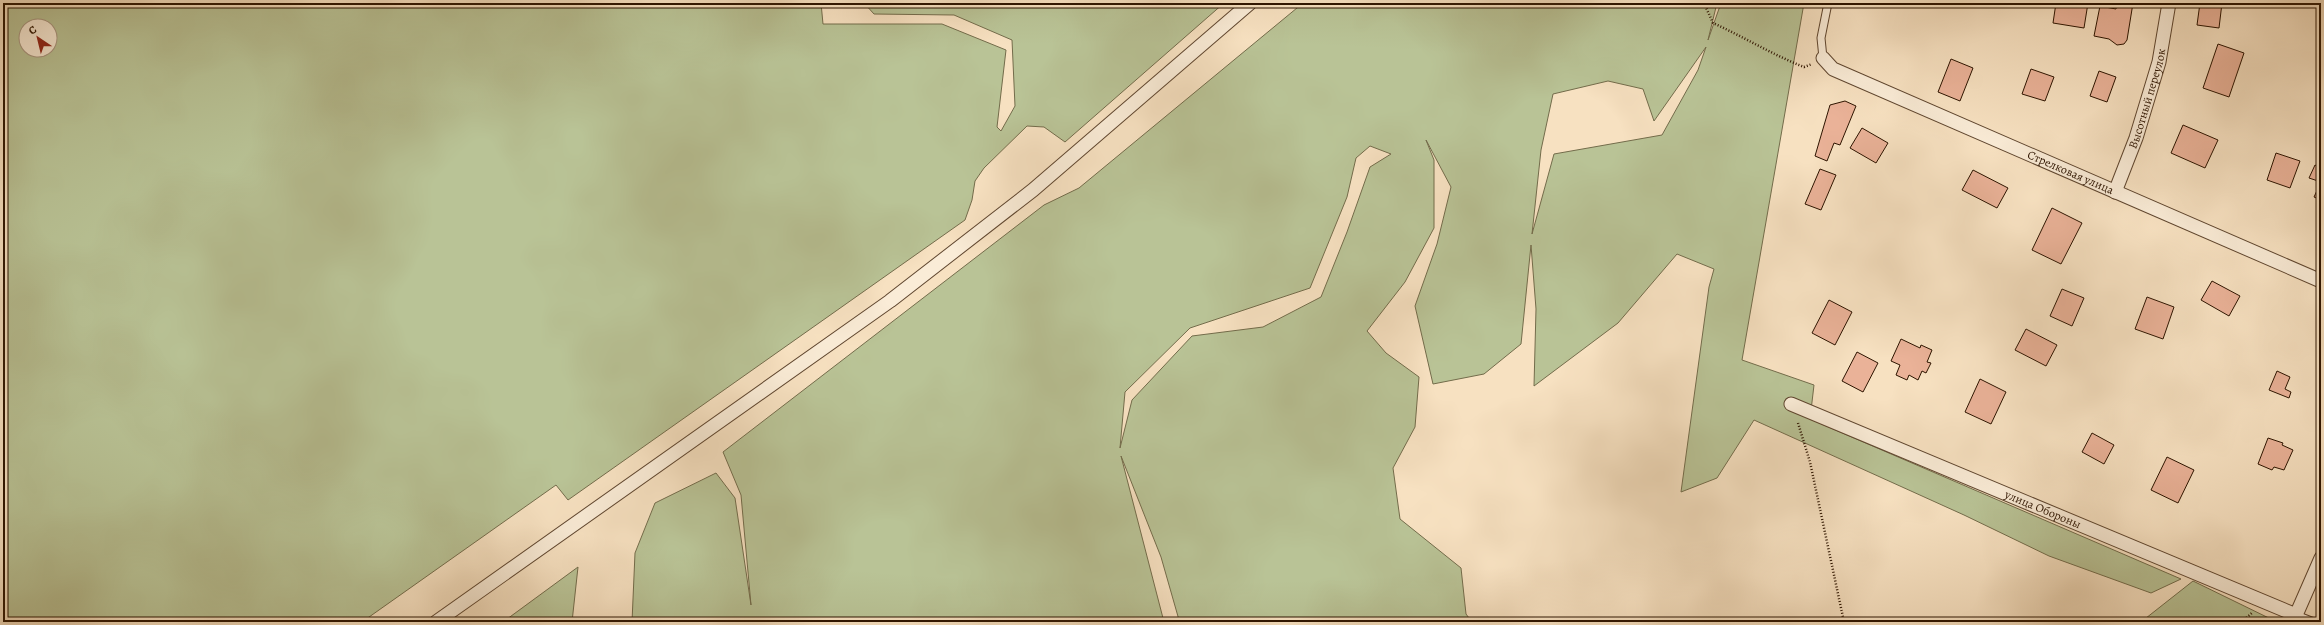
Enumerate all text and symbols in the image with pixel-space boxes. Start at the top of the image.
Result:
north arrow [18,18,58,58]
text: С [25,22,40,38]
street label: Высотный переулок [2125,47,2169,151]
street label: Стрелковая улица [2025,146,2117,198]
street label: улица Обороны [2001,486,2083,532]

